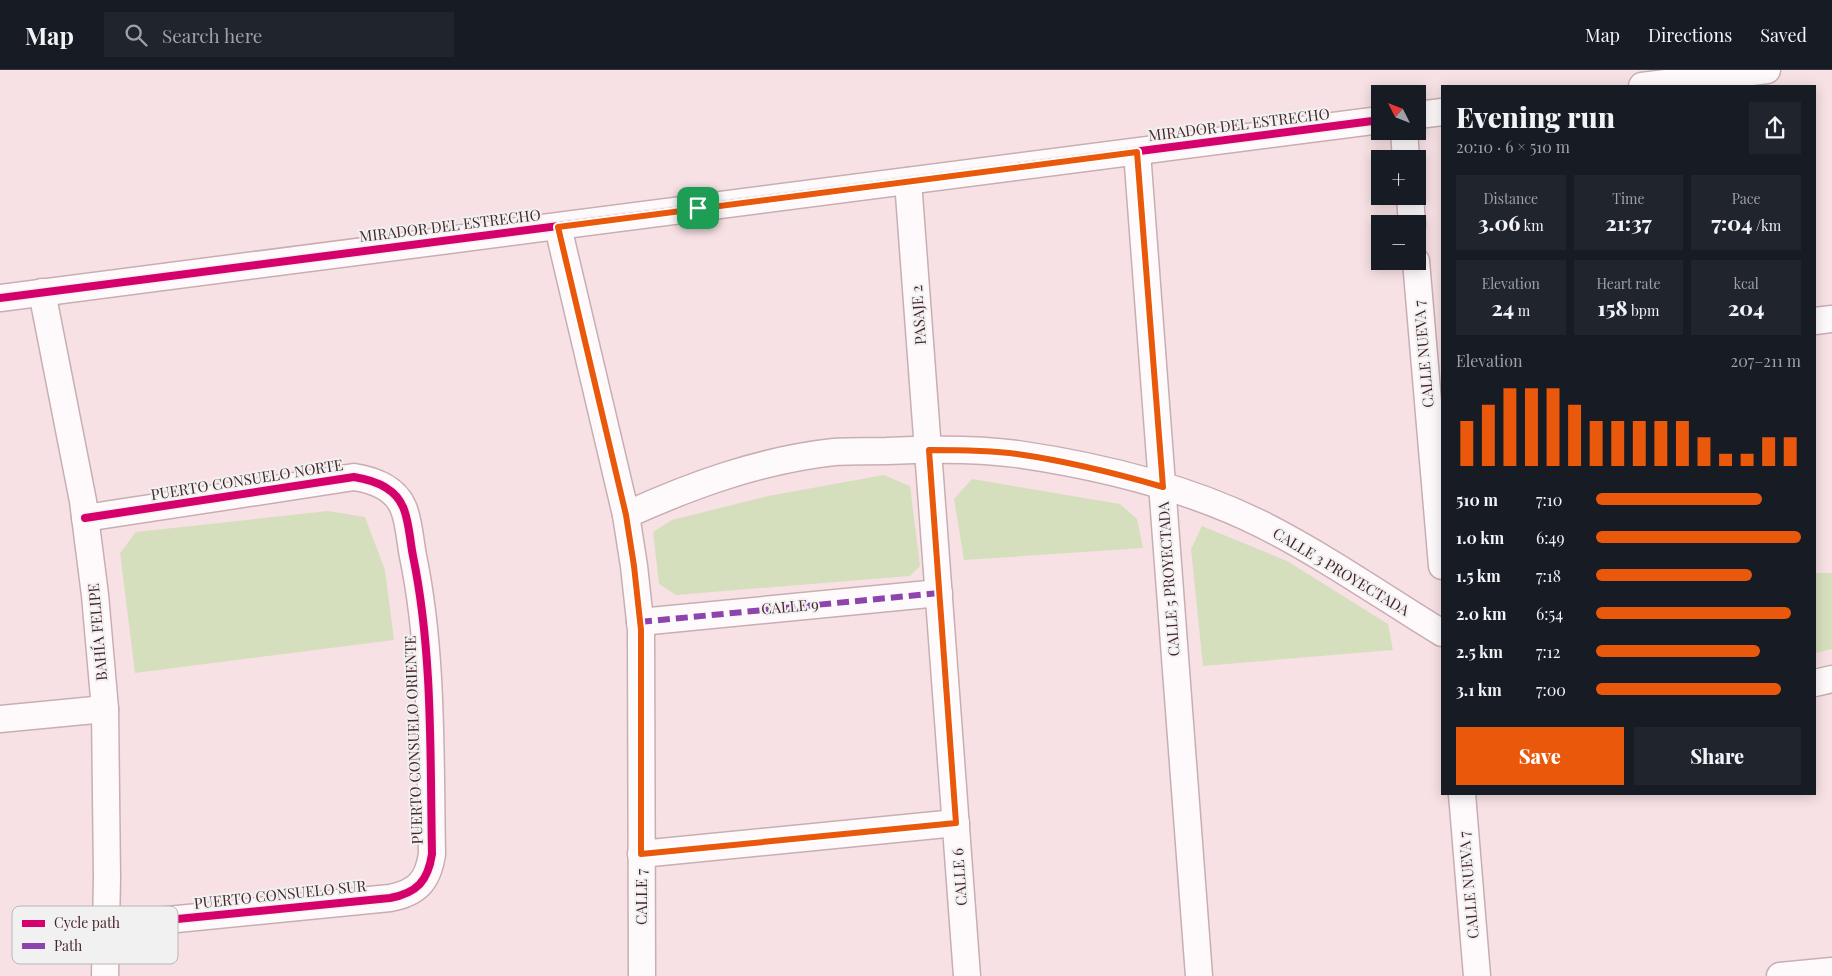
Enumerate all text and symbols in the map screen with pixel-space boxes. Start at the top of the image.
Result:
search box [104,12,454,57]
text: Map [25,19,74,51]
icon: search [122,21,150,49]
text: Search here [162,22,262,48]
text: Map [1585,23,1620,47]
text: Directions [1648,23,1732,47]
text: Saved [1760,23,1807,47]
north arrow [1371,85,1426,140]
map controls [1371,85,1426,270]
text: Evening run [1456,98,1615,135]
button: share [1749,102,1801,154]
street label: MIRADOR DEL ESTRECHO [1147,103,1331,145]
text: 20:10 · 6 × 510 m [1456,136,1570,157]
button: + [1371,150,1426,205]
pin [677,187,719,229]
text: Distance [1484,189,1538,208]
text: Time [1612,189,1645,208]
text: Pace [1732,189,1761,208]
icon: arrive [684,194,712,222]
street label: MIRADOR DEL ESTRECHO [358,204,542,246]
text: 3.06 [1478,208,1520,236]
text: 21:37 [1605,208,1652,236]
text: 7:04 [1711,208,1752,236]
button: − [1371,215,1426,270]
text: km [1520,216,1544,235]
text: /km [1752,216,1781,235]
text: Elevation [1482,274,1540,293]
text: Heart rate [1596,274,1661,293]
text: kcal [1734,274,1759,293]
street label: PASAJE 2 [906,284,930,346]
text: 24 [1492,293,1514,321]
text: 158 [1598,293,1627,321]
text: 204 [1728,293,1764,321]
street label: CALLE NUEVA 7 [1408,300,1438,409]
text: m [1514,301,1530,320]
text: bpm [1627,301,1659,320]
text: Elevation [1456,350,1523,371]
text: 207–211 m [1731,350,1801,371]
street label: PUERTO CONSUELO NORTE [149,454,344,504]
text: 510 m [1456,489,1498,510]
text: 7:10 [1536,489,1562,510]
street label: CALLE 5 PROYECTADA [1153,500,1183,657]
street label: CALLE 3 PROYECTADA [1270,522,1414,620]
text: 1.0 km [1456,527,1504,548]
text: 6:49 [1536,527,1565,548]
text: 1.5 km [1456,565,1501,586]
text: 7:18 [1536,565,1561,586]
street label: BAHÍA FELIPE [83,583,111,682]
street label: CALLE 9 [760,594,819,618]
text: 2.0 km [1456,603,1506,624]
text: 6:54 [1536,603,1563,624]
street label: PUERTO CONSUELO ORIENTE [399,635,427,845]
text: 2.5 km [1456,641,1503,662]
text: 7:12 [1536,641,1560,662]
text: 3.1 km [1456,679,1502,700]
text: 7:00 [1536,679,1566,700]
button: Save [1456,727,1624,785]
button: Share [1634,727,1801,785]
street label: CALLE NUEVA 7 [1453,831,1483,940]
street label: CALLE 6 [947,847,971,907]
street label: CALLE 7 [631,869,651,925]
street label: PUERTO CONSUELO SUR [193,875,367,913]
legend [12,906,178,964]
text: Cycle path [54,913,121,932]
text: Path [54,936,83,955]

